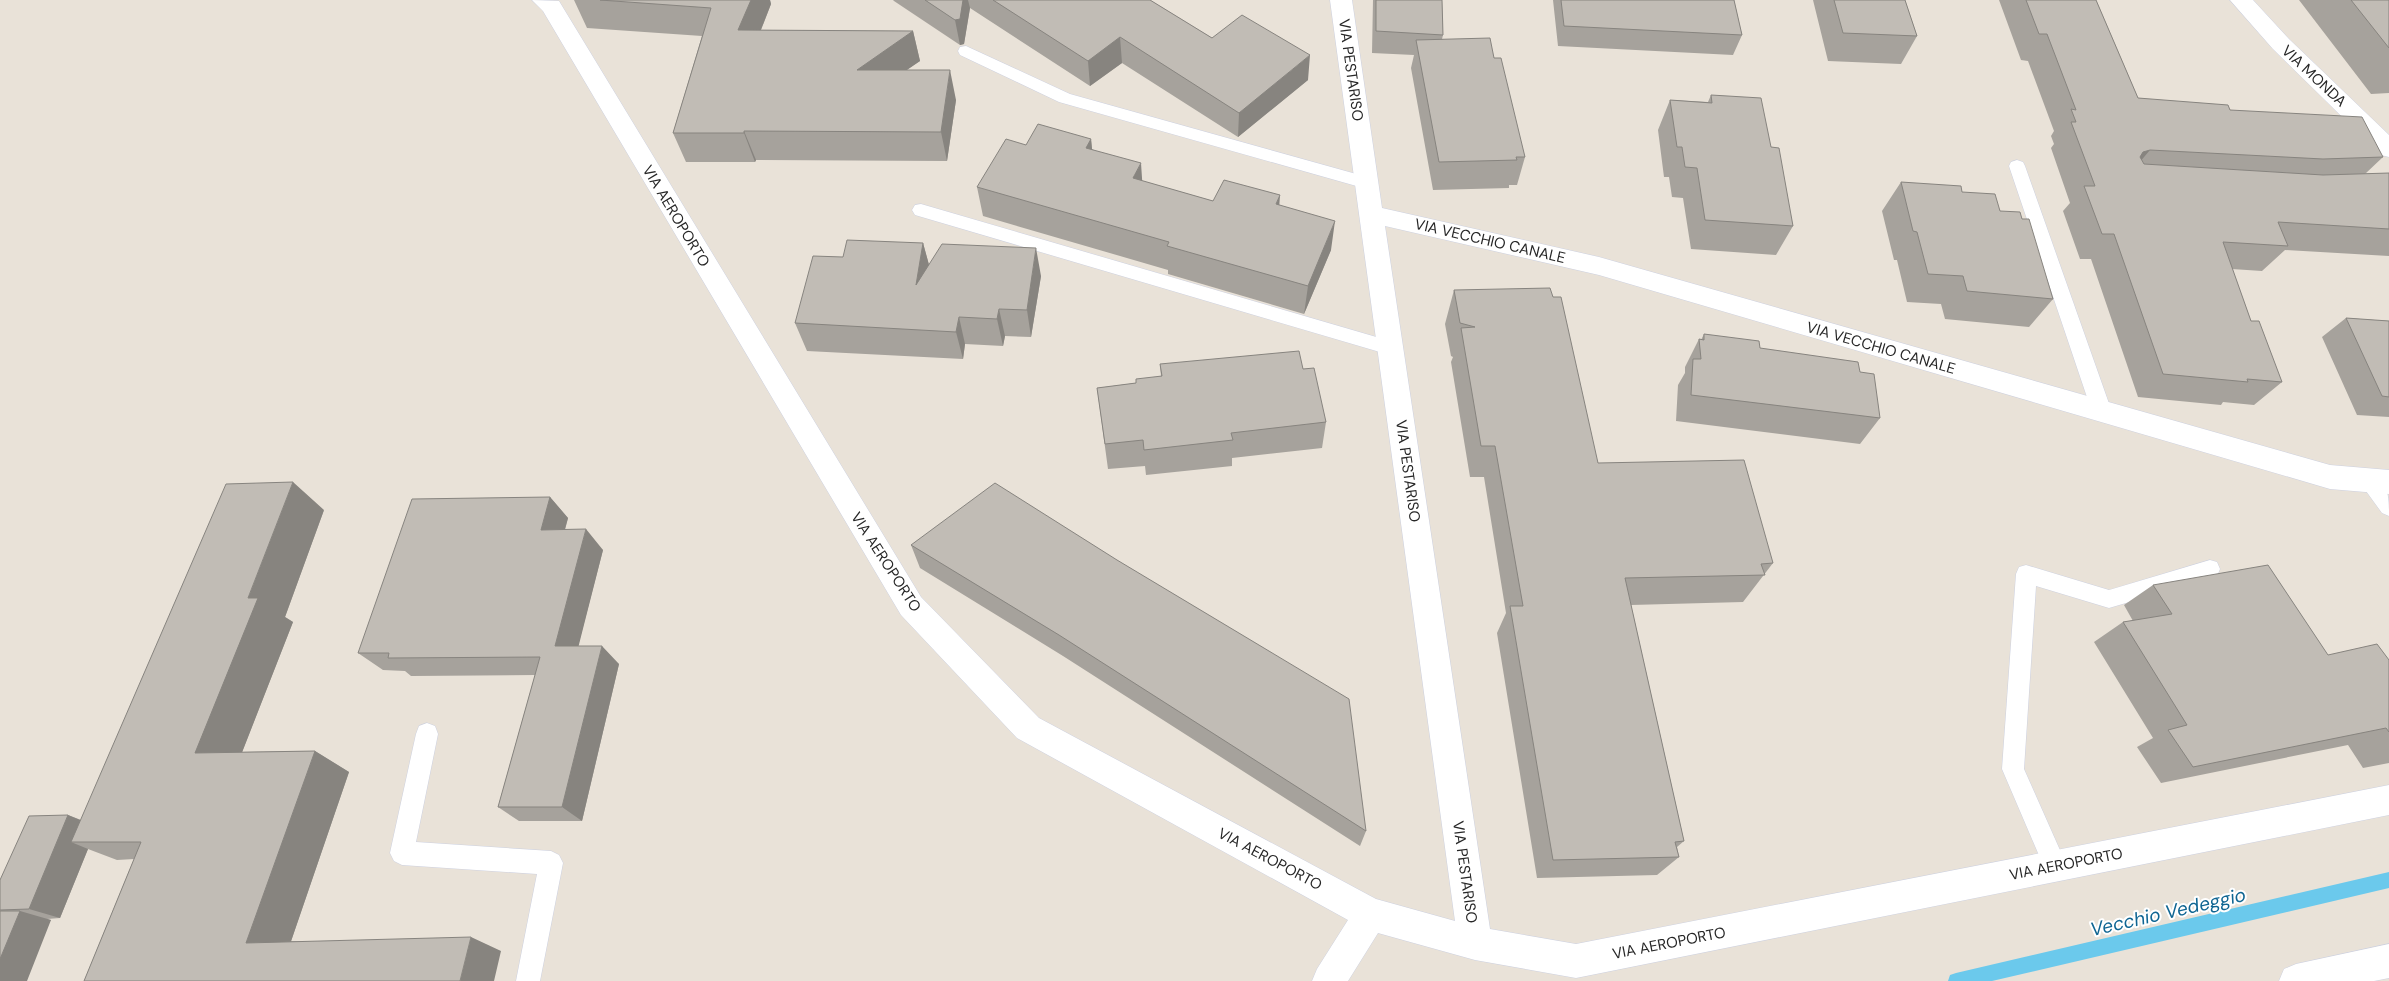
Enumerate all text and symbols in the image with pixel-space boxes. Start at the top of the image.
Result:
street label: VIA PESTARISO [1334,18,1368,122]
street label: VIA MONDA [2277,41,2351,111]
street label: VIA AEROPORTO [638,161,714,271]
street label: VIA VECCHIO CANALE [1413,214,1567,268]
street label: VIA VECCHIO CANALE [1804,317,1958,379]
street label: VIA PESTARISO [1391,419,1425,523]
street label: VIA AEROPORTO [846,508,926,616]
street label: VIA PESTARISO [1448,820,1482,924]
street label: VIA AEROPORTO [1214,823,1326,895]
street label: VIA AEROPORTO [2008,843,2124,885]
water label: Vecchio Vedeggio [2088,882,2248,942]
street label: VIA AEROPORTO [1611,922,1727,964]

